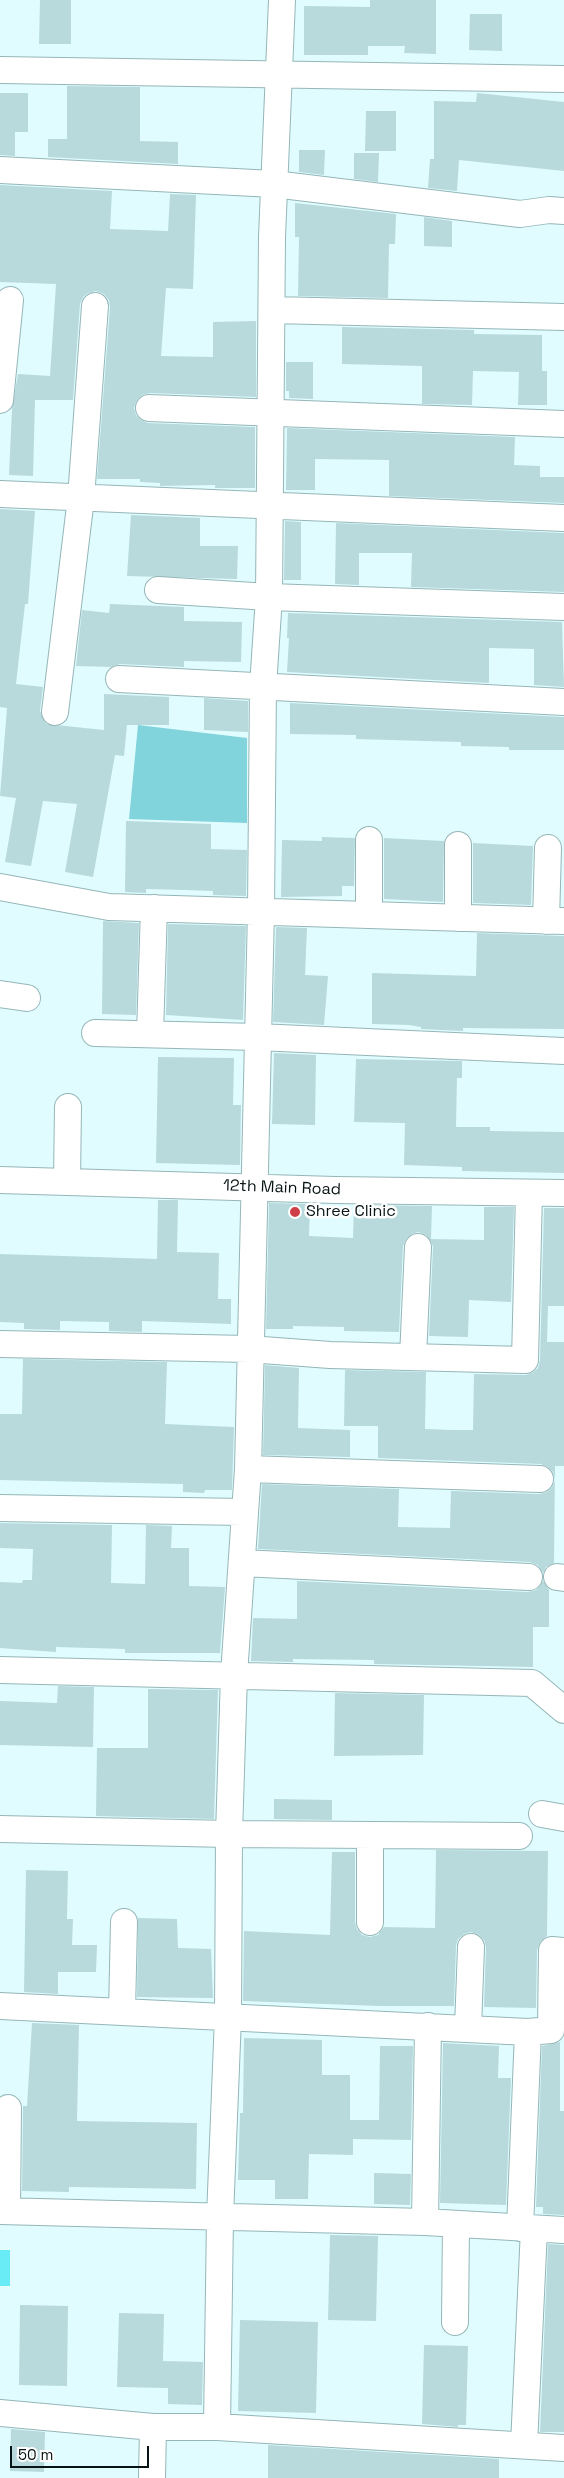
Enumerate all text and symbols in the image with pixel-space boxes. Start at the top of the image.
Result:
street label: 12th Main Road [223,1176,341,1200]
place label: Shree Clinic [306,1202,396,1222]
marker: Shree Clinic [288,1205,302,1219]
scale bar [12,2436,151,2468]
text: 50 m [18,2445,53,2464]

